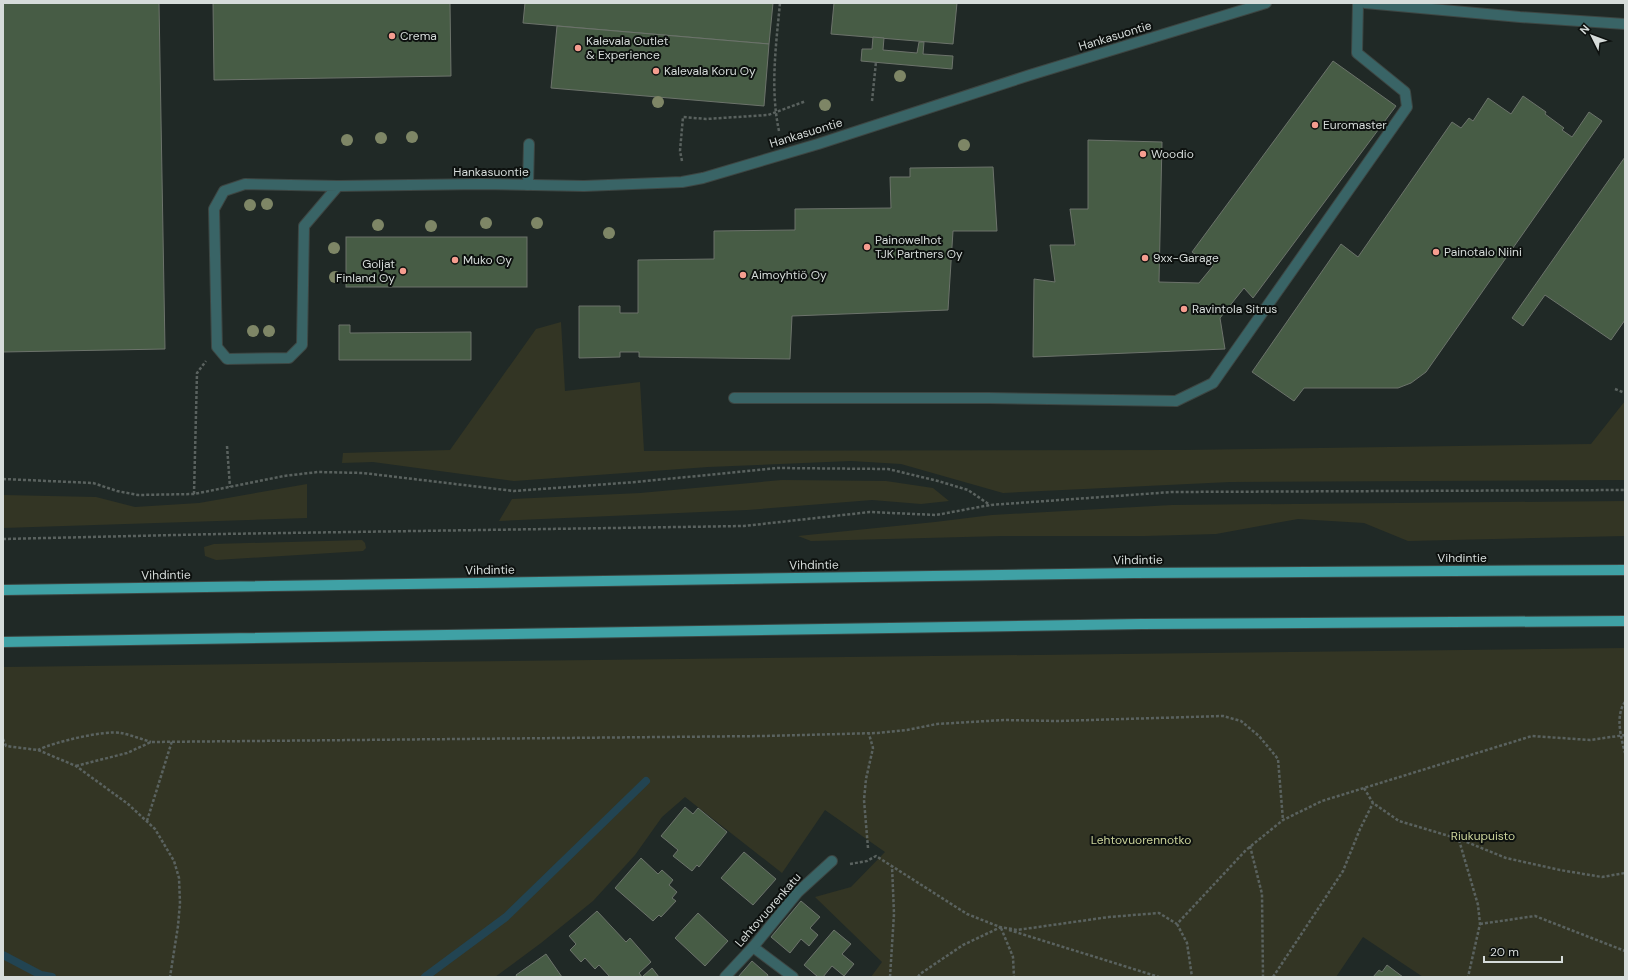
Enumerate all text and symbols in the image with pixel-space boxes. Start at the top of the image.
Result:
north arrow [1572,16,1612,56]
street label: Hankasuontie [1077,17,1154,55]
text: N [1577,22,1592,37]
place label: Crema [400,28,437,44]
marker: Crema [387,31,397,41]
place label: Kalevala Outlet & Experience [586,33,669,63]
marker: Kalevala Outlet & Experience [573,43,583,53]
place label: Kalevala Koru Oy [664,63,756,79]
marker: Kalevala Koru Oy [651,66,661,76]
street label: Hankasuontie [768,114,845,152]
place label: Euromaster [1323,117,1387,133]
marker: Euromaster [1310,120,1320,130]
place label: Woodio [1151,146,1194,162]
marker: Woodio [1138,149,1148,159]
street label: Hankasuontie [453,164,529,180]
place label: Painowelhot TJK Partners Oy [875,232,963,262]
marker: Painowelhot TJK Partners Oy [862,242,872,252]
place label: Painotalo Niini [1444,244,1522,260]
marker: Painotalo Niini [1431,247,1441,257]
place label: 9xx-Garage [1153,250,1219,266]
place label: Muko Oy [463,252,512,268]
marker: 9xx-Garage [1140,253,1150,263]
marker: Muko Oy [450,255,460,265]
place label: Goljat Finland Oy [336,256,395,286]
marker: Goljat Finland Oy [398,266,408,276]
place label: Aimoyhtiö Oy [751,267,827,283]
marker: Aimoyhtiö Oy [738,270,748,280]
place label: Ravintola Sitrus [1192,301,1277,317]
marker: Ravintola Sitrus [1179,304,1189,314]
street label: Vihdintie [1437,550,1487,566]
street label: Vihdintie [1113,552,1163,568]
street label: Vihdintie [789,557,839,573]
street label: Vihdintie [465,562,515,578]
street label: Vihdintie [141,567,191,583]
park label: Riukupuisto [1451,828,1515,844]
park label: Lehtovuorennotko [1091,832,1191,848]
street label: Lehtovuorenkatu [731,869,805,950]
scale bar [1484,938,1562,964]
text: 20 m [1490,944,1519,960]

